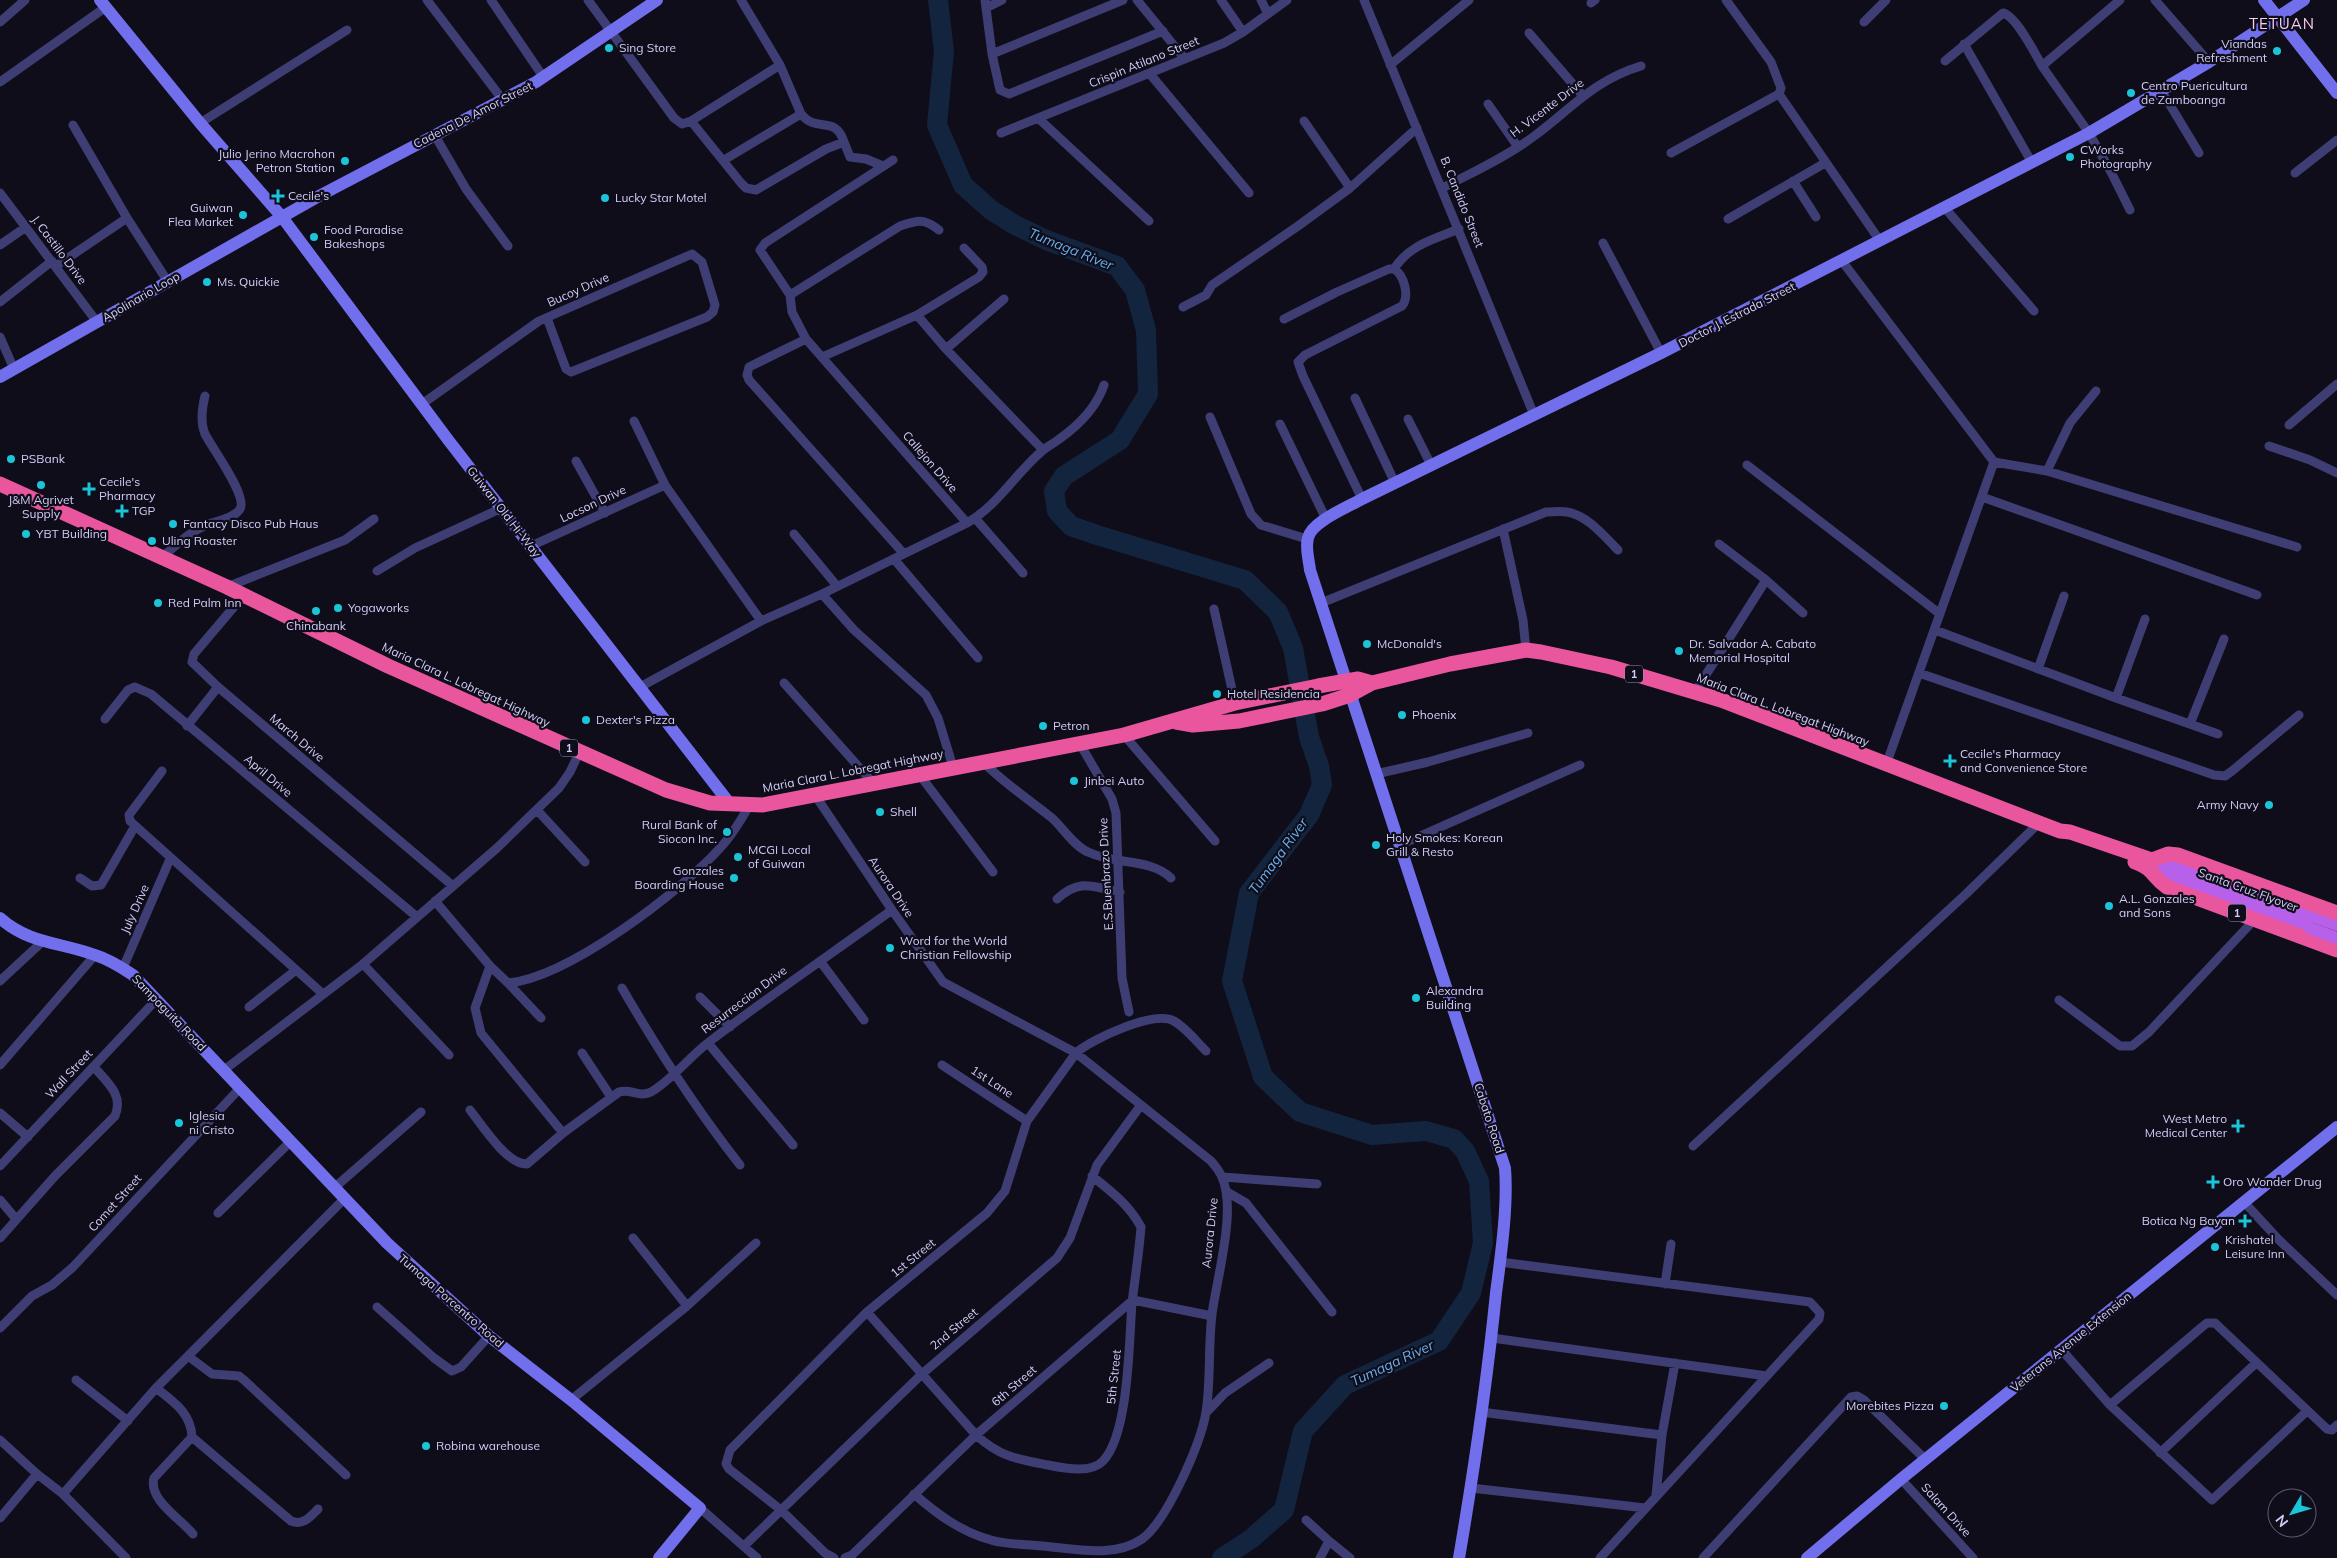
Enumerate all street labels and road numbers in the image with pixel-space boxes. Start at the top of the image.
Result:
street label: Crispin Atilano Street [1086,33,1201,91]
street label: H. Vicente Drive [1507,75,1587,140]
street label: Cadena De Amor Street [411,78,535,151]
street label: B. Candido Street [1437,154,1488,249]
street label: J. Castillo Drive [29,212,90,287]
street label: Apolinario Loop [99,268,182,325]
street label: Bucoy Drive [545,269,611,310]
street label: Doctor J. Estrada Street [1676,279,1798,351]
street label: Callejon Drive [900,428,961,495]
street label: Guiwan Old Hi-Way [464,463,545,561]
street label: Locson Drive [557,482,628,525]
street label: Maria Clara L. Lobregat Highway [380,639,553,730]
road number: 1 [1625,666,1643,682]
street label: Maria Clara L. Lobregat Highway [1695,670,1872,750]
street label: March Drive [267,710,328,765]
road number: 1 [560,740,578,756]
street label: Maria Clara L. Lobregat Highway [761,746,945,795]
street label: April Drive [241,751,295,800]
street label: E.S.Buenbrazo Drive [1095,817,1116,931]
street label: Aurora Drive [865,853,917,920]
street label: Santa Cruz Flyover [2196,865,2301,915]
street label: July Drive [117,882,152,936]
road number: 1 [2228,904,2246,921]
street label: Resurreccion Drive [698,963,789,1037]
street label: Sampaguita Road [129,971,210,1054]
street label: Wall Street [42,1046,95,1101]
street label: 1st Lane [968,1062,1016,1101]
street label: Cabato Road [1471,1081,1508,1155]
street label: Comet Street [85,1171,144,1235]
street label: Aurora Drive [1198,1197,1221,1269]
street label: 1st Street [887,1235,938,1280]
street label: Tumaga Porcentro Road [396,1251,507,1350]
street label: Veterans Avenue Extension [2007,1288,2134,1395]
street label: 2nd Street [927,1304,981,1353]
street label: 5th Street [1103,1349,1124,1405]
street label: 6th Street [988,1362,1039,1409]
street label: Salam Drive [1918,1480,1974,1540]

